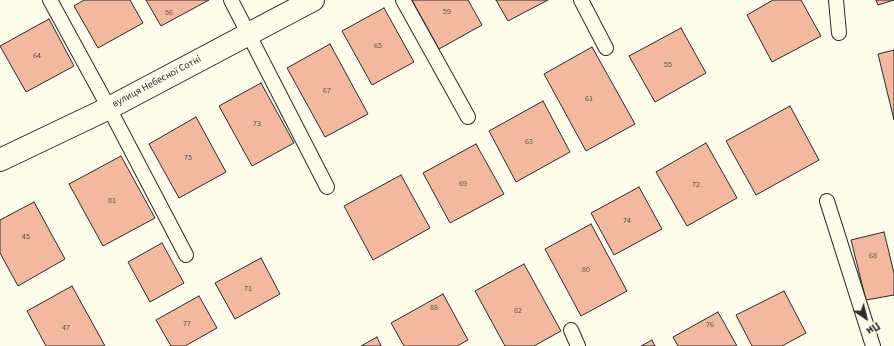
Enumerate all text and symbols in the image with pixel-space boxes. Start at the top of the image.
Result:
house number: 59 [443,7,451,17]
house number: 56 [165,8,173,18]
house number: 65 [374,41,382,51]
house number: 64 [33,51,41,61]
street label: вулиця Небесної Сотні [111,53,203,111]
house number: 55 [664,60,672,70]
house number: 67 [323,86,331,96]
house number: 61 [585,94,593,104]
house number: 73 [253,119,261,129]
house number: 63 [525,137,533,147]
house number: 75 [184,153,192,163]
house number: 69 [459,179,467,189]
house number: 72 [692,180,700,190]
house number: 81 [108,196,116,206]
house number: 74 [623,216,631,226]
house number: 45 [22,232,30,242]
house number: 68 [869,251,877,261]
house number: 80 [582,265,590,275]
house number: 71 [244,284,252,294]
north arrow [846,298,886,338]
house number: 88 [430,303,438,313]
house number: 82 [514,306,522,316]
text: Пн [863,318,883,338]
house number: 77 [183,319,191,329]
house number: 76 [706,320,714,330]
house number: 47 [62,323,70,333]

